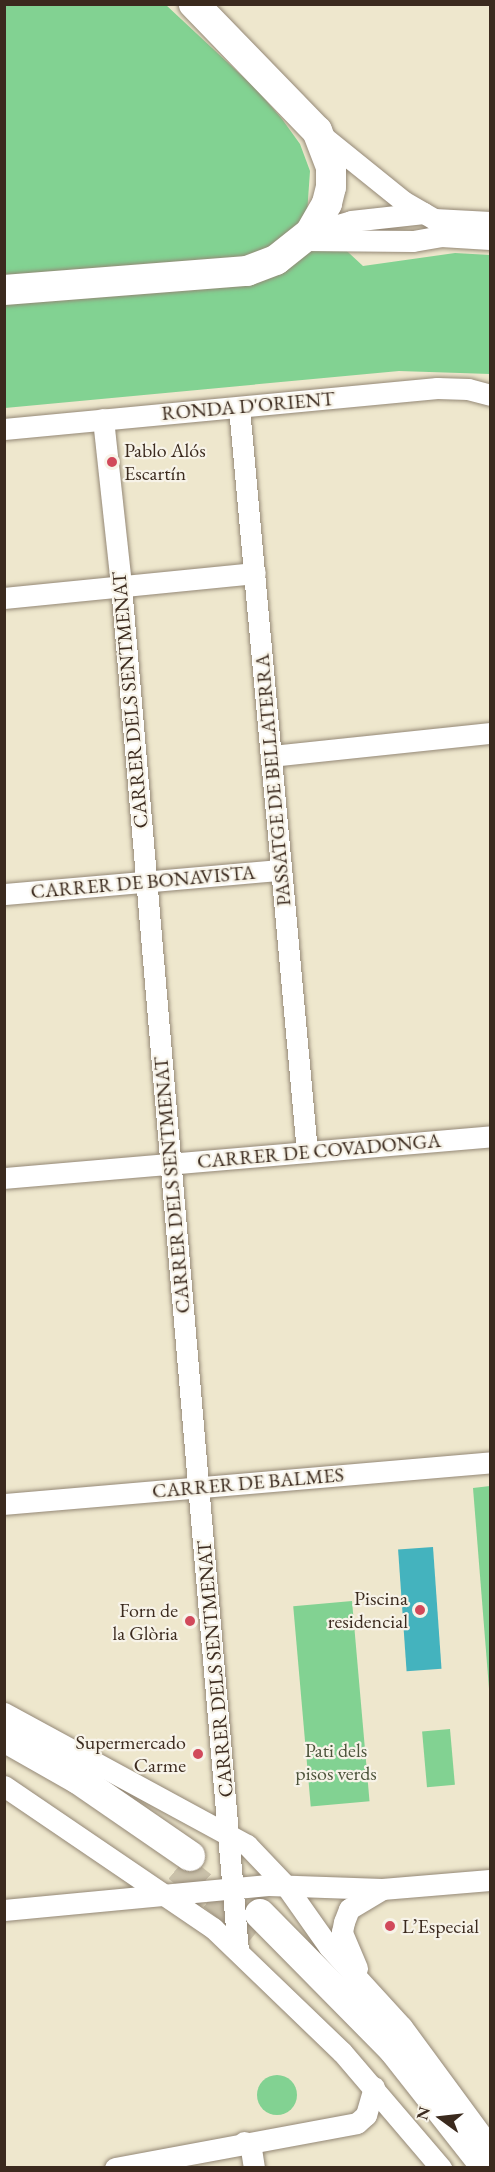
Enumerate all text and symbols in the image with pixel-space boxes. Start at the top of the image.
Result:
street label: RONDA D'ORIENT [160,386,336,426]
place label: Pablo Alós Escartín [124,438,206,485]
marker: Pablo Alós Escartín [105,455,119,469]
street label: CARRER DELS SENTMENAT [107,571,153,829]
street label: PASSATGE DE BELLATERRA [250,653,296,907]
street label: CARRER DE BONAVISTA [30,860,256,904]
street label: CARRER DELS SENTMENAT [149,1056,195,1314]
street label: CARRER DE COVADONGA [196,1128,442,1174]
street label: CARRER DE BALMES [151,1463,345,1503]
street label: CARRER DELS SENTMENAT [192,1540,238,1798]
place label: Piscina residencial [328,1586,408,1633]
place label: Forn de la Glòria [112,1598,178,1645]
marker: Piscina residencial [413,1603,427,1617]
marker: Forn de la Glòria [183,1614,197,1628]
place label: Supermercado Carme [75,1730,186,1777]
park label: Pati dels pisos verds [295,1739,377,1786]
marker: Supermercado Carme [191,1747,205,1761]
place label: L’Especial [402,1914,479,1938]
marker: L’Especial [383,1919,397,1933]
north arrow [411,2088,471,2148]
text: N [411,2104,435,2122]

